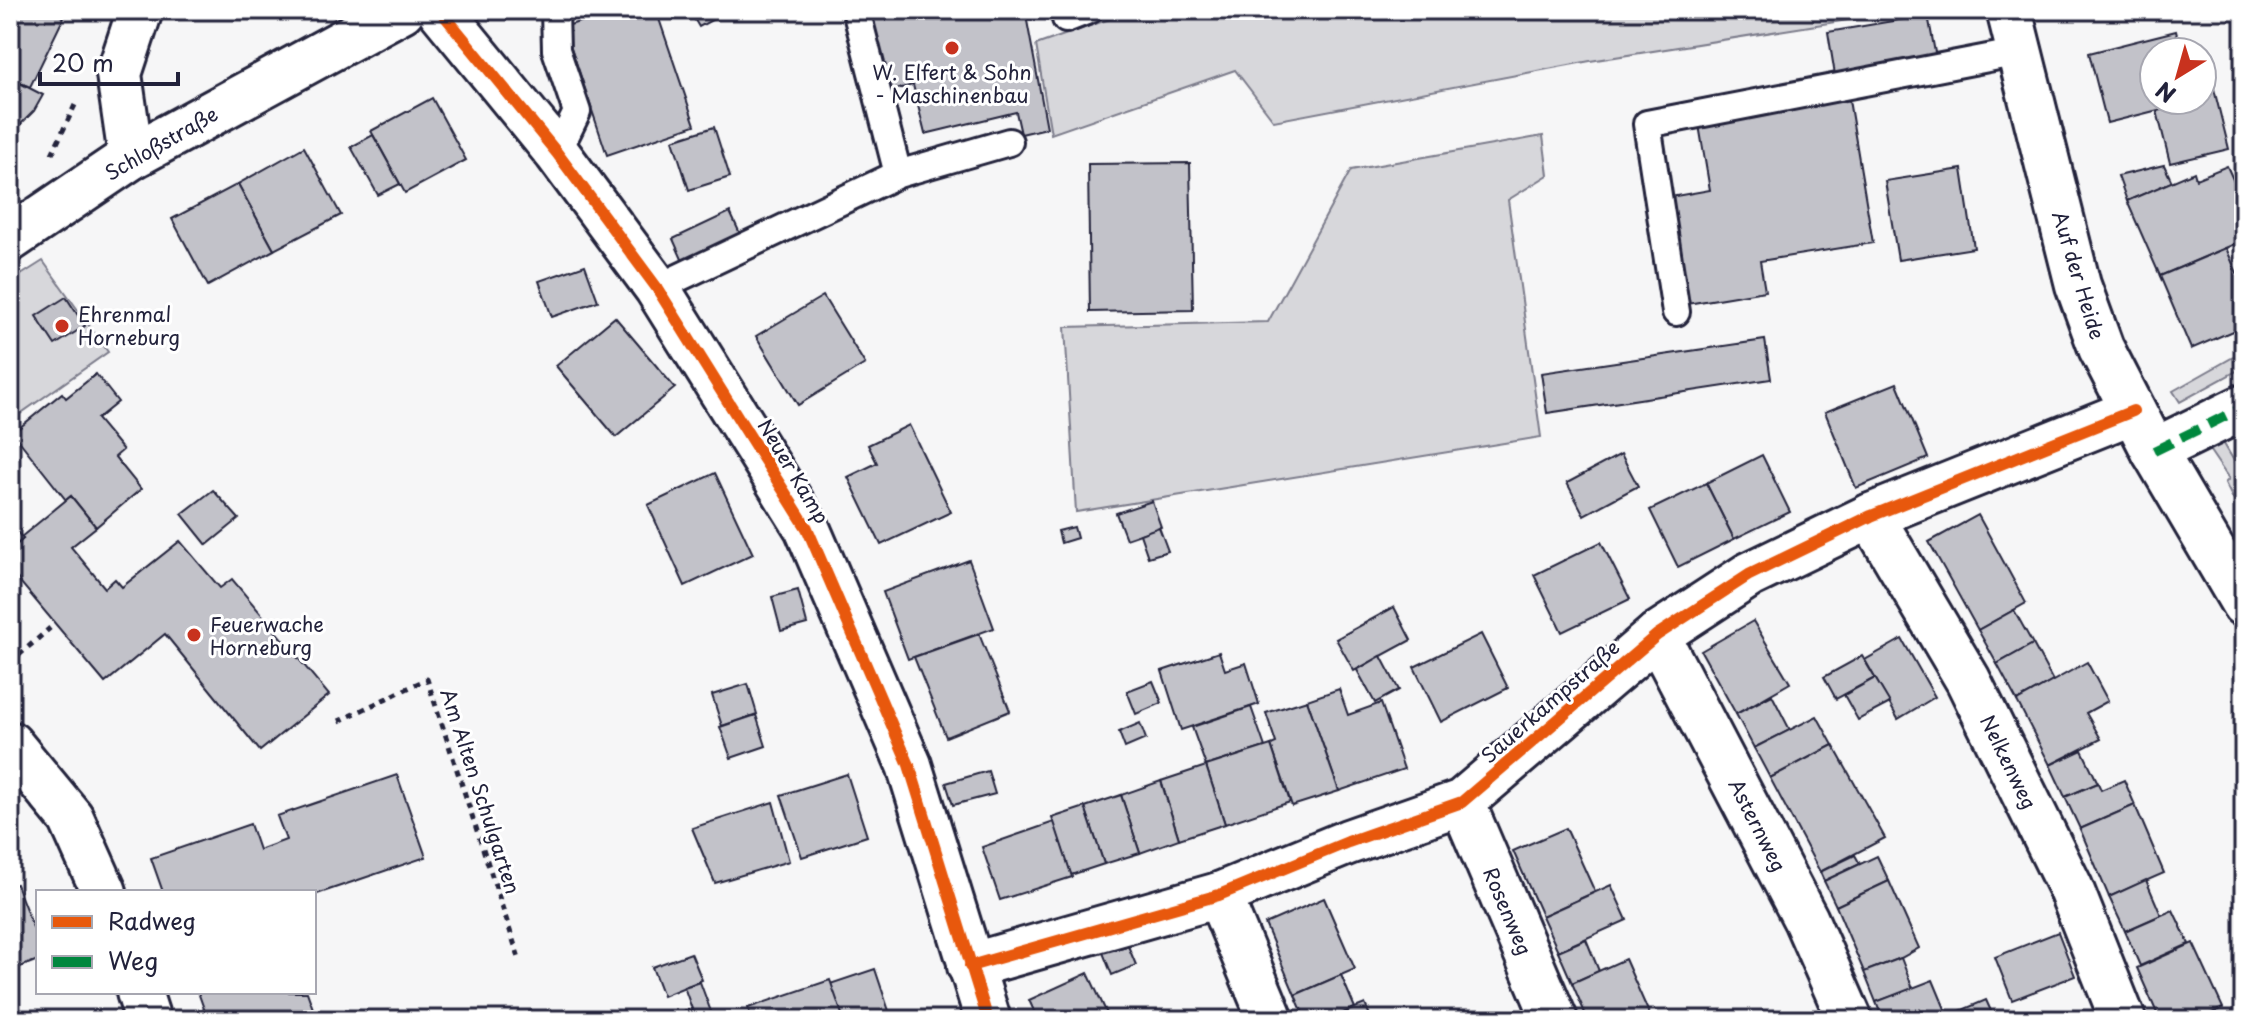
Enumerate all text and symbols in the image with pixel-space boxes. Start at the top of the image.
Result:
scale bar [40,36,178,86]
north arrow [2138,36,2218,116]
marker: W. Elfert & Sohn - Maschinenbau [943,39,961,57]
text: 20 m [52,44,114,80]
place label: W. Elfert & Sohn - Maschinenbau [872,57,1032,110]
text: N [2148,75,2182,112]
street label: Schloßstraße [99,98,223,188]
street label: Auf der Heide [2045,207,2113,343]
place label: Ehrenmal Horneburg [78,299,180,352]
marker: Ehrenmal Horneburg [53,317,71,335]
street label: Neuer Kamp [751,413,837,529]
place label: Feuerwache Horneburg [210,609,324,662]
marker: Feuerwache Horneburg [185,626,203,644]
street label: Sauerkampstraße [1474,632,1626,770]
street label: Am Alten Schulgarten [434,684,528,898]
street label: Nelkenweg [1973,710,2045,814]
street label: Asternweg [1722,773,1794,877]
street label: Rosenweg [1476,862,1540,960]
legend [36,890,316,994]
text: Radweg [108,902,196,938]
text: Weg [108,942,158,978]

